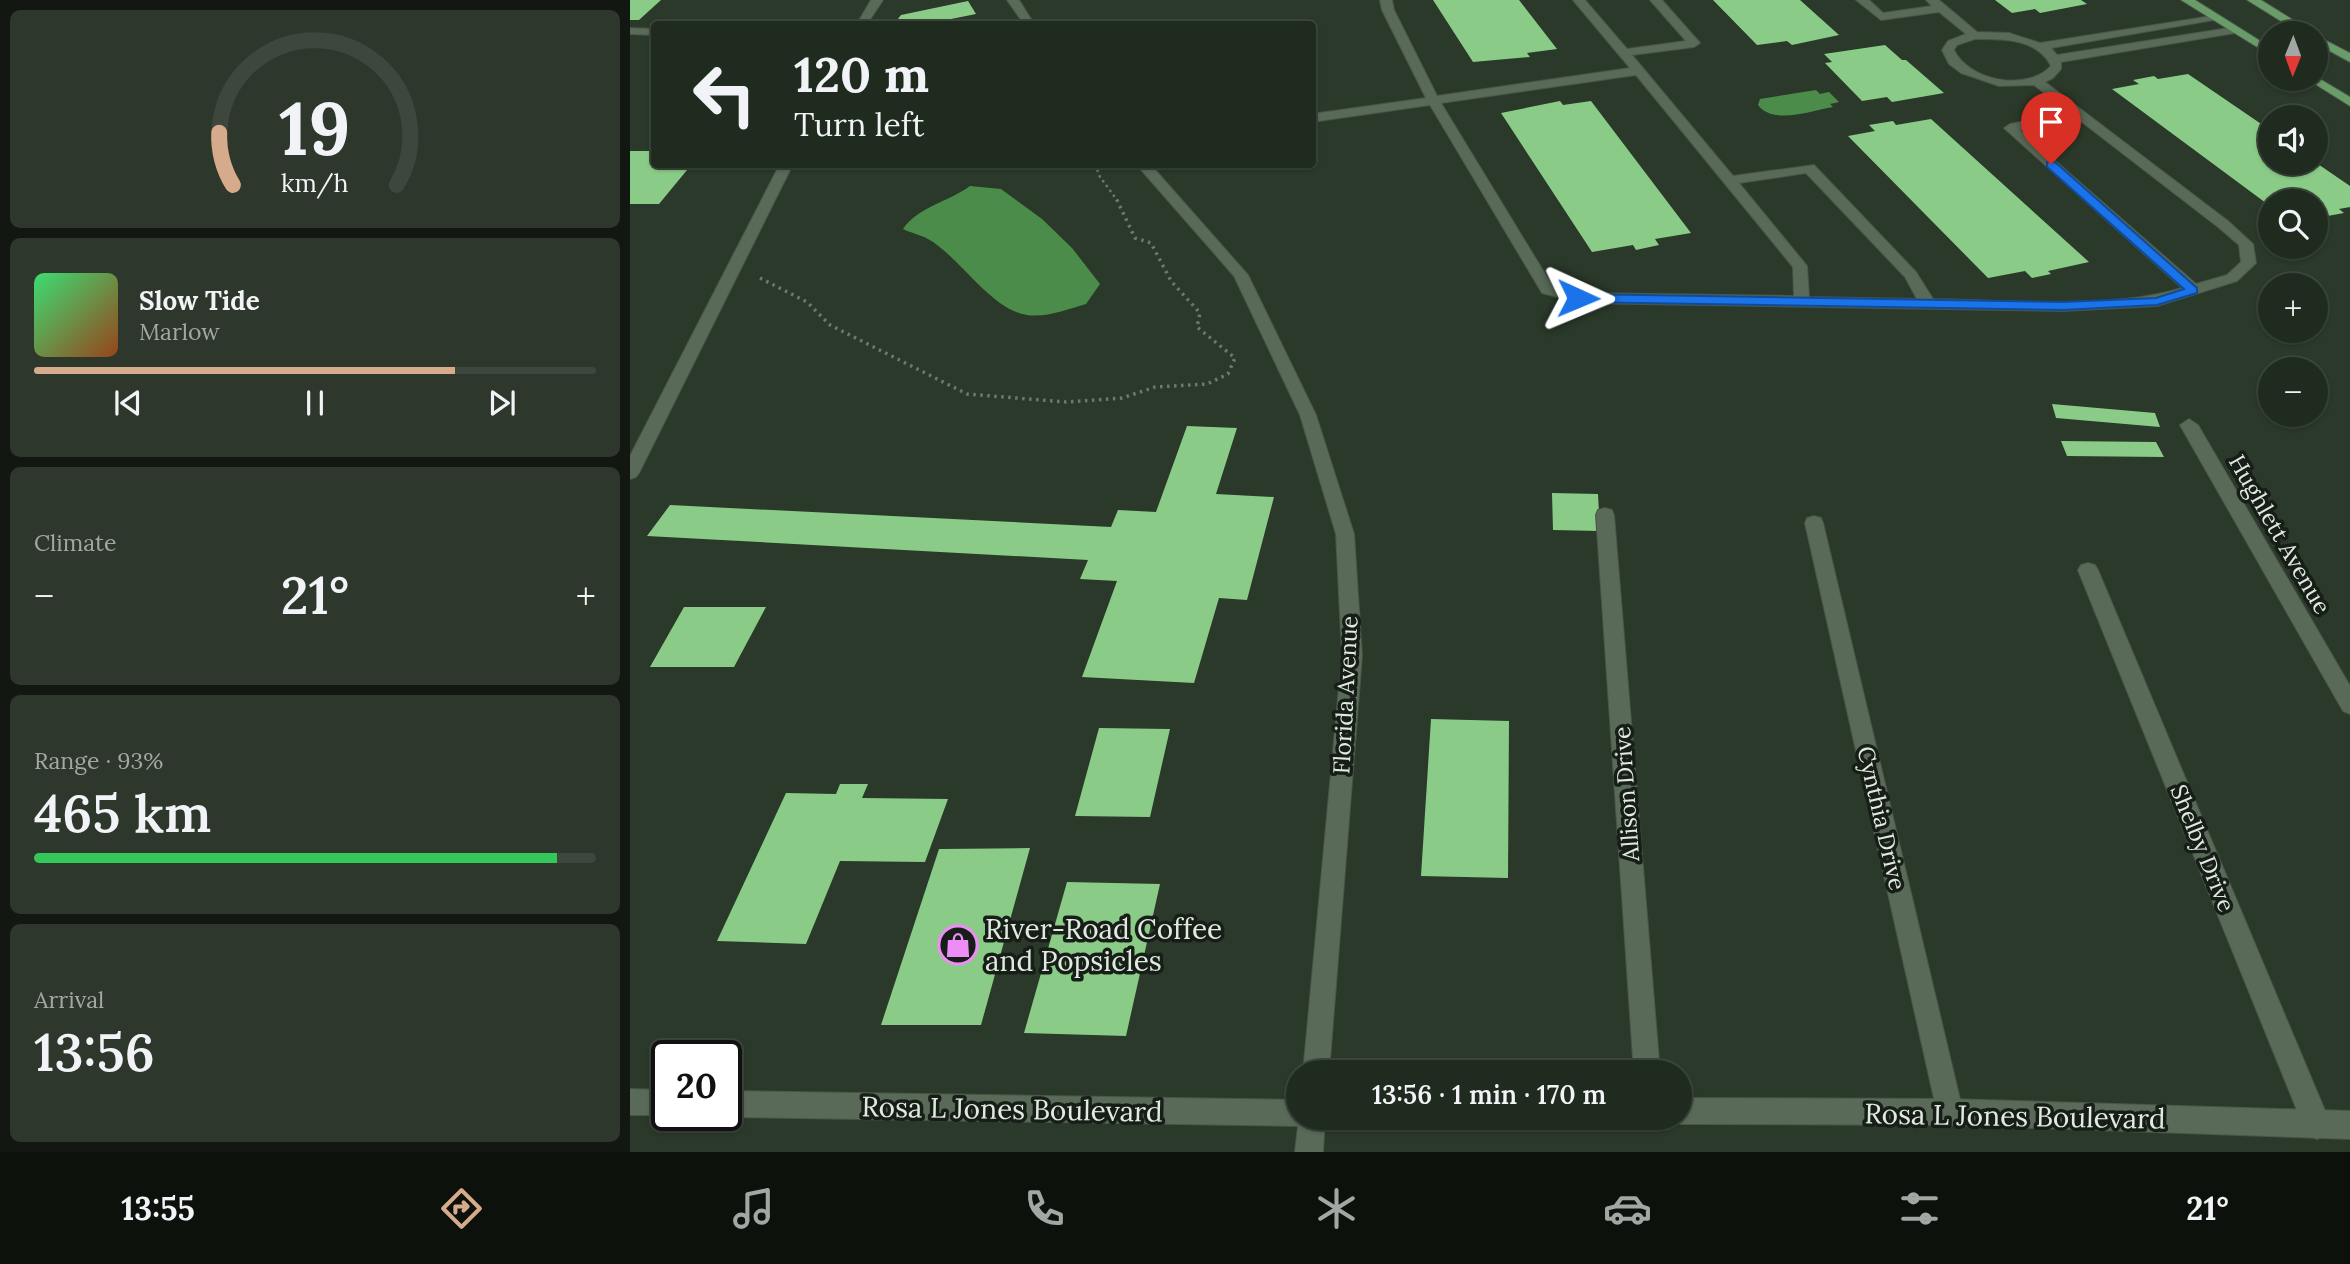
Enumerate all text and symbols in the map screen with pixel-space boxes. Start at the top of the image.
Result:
north arrow [2258,21,2328,91]
map controls [2258,21,2328,427]
text: 120 m [794,43,929,105]
icon: left [679,49,770,140]
text: 19 [279,83,351,176]
pin [2021,92,2081,164]
icon: arrive [2032,103,2070,141]
text: Turn left [794,104,924,145]
button: sound [2258,105,2328,175]
text: km/h [281,167,349,199]
button: search [2258,189,2328,259]
position arrow [1541,261,1615,335]
button: + [2258,273,2328,343]
text: Slow Tide [139,284,260,317]
text: Marlow [139,317,220,346]
button: − [2258,357,2328,427]
icon: previous [109,384,147,422]
icon: pause [296,384,334,422]
icon: next [483,384,521,422]
street label: Hughlett Avenue [2223,449,2337,619]
text: Climate [34,528,116,557]
text: 21° [281,562,349,628]
text: − [34,572,54,620]
text: + [576,572,596,620]
street label: Florida Avenue [1326,615,1364,775]
street label: Allison Drive [1607,726,1645,863]
street label: Cynthia Drive [1851,743,1913,893]
text: Range · 93% [34,746,163,775]
text: 465 km [34,780,211,846]
street label: Shelby Drive [2164,780,2242,916]
place label: River-Road Coffee and Popsicles [985,911,1222,979]
shop icon: River-Road Coffee and Popsicles [937,924,979,966]
text: Arrival [34,985,104,1014]
text: 13:56 [34,1019,155,1085]
speed limit sign: 20 [651,1040,742,1131]
text: 13:56 · 1 min · 170 m [1372,1078,1606,1111]
street label: Rosa L Jones Boulevard [861,1088,1163,1130]
street label: Rosa L Jones Boulevard [1864,1095,2166,1137]
icon: directions [437,1184,486,1233]
icon: music [729,1184,778,1233]
icon: phone [1020,1184,1069,1233]
icon: climate [1312,1184,1361,1233]
icon: car [1603,1184,1652,1233]
icon: filters [1895,1184,1944,1233]
text: 13:55 [121,1188,195,1229]
text: 21° [2186,1188,2229,1229]

